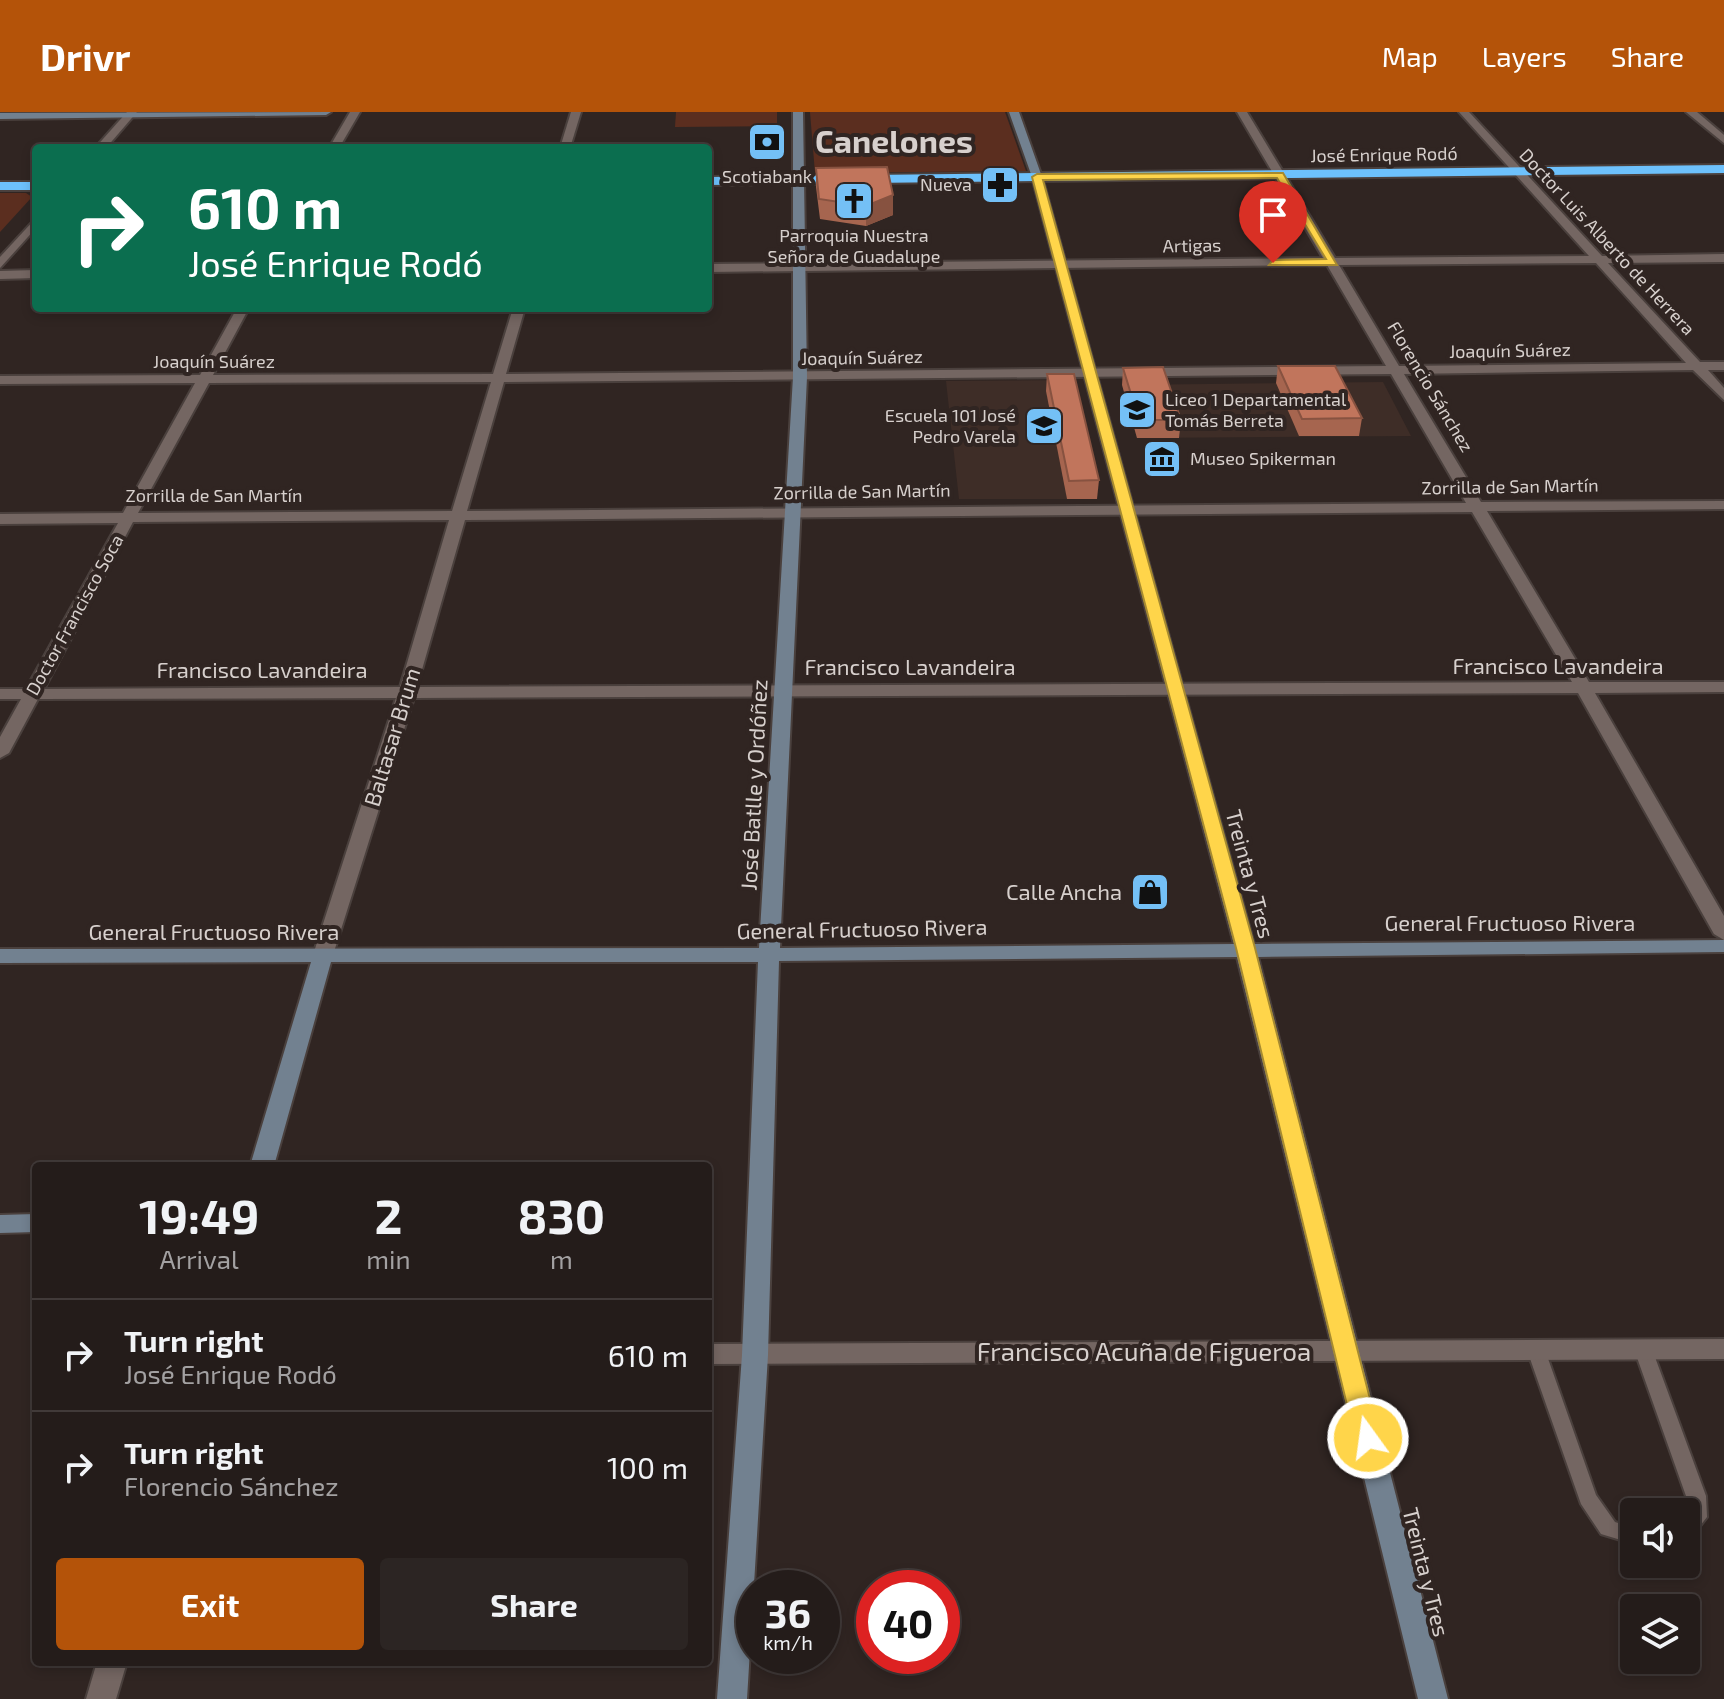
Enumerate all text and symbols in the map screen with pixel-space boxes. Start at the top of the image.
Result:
text: Drivr [40,33,130,79]
text: Map [1382,39,1438,73]
text: Layers [1482,39,1567,73]
text: Share [1611,39,1684,73]
bank icon: Scotiabank [746,121,788,163]
district label: Canelones [815,121,973,159]
street label: José Enrique Rodó [1310,142,1458,166]
street label: Doctor Luis Alberto de Herrera [1515,143,1700,339]
pharmacy icon: Nueva [979,164,1021,206]
place label: Scotiabank [722,165,812,187]
text: 610 m [188,173,342,240]
place label: Nueva [920,173,972,195]
icon: right [56,176,160,280]
church icon: Parroquia Nuestra Señora de Guadalupe [833,180,875,222]
pin [1239,181,1307,263]
icon: arrive [1251,193,1295,237]
place label: Parroquia Nuestra Señora de Guadalupe [768,224,940,267]
street label: Artigas [1162,233,1222,257]
text: José Enrique Rodó [188,241,483,284]
street label: Florencio Sánchez [1383,317,1479,456]
street label: Joaquín Suárez [1449,338,1571,362]
street label: Joaquín Suárez [801,345,923,369]
street label: Joaquín Suárez [153,350,275,372]
place label: Liceo 1 Departamental Tomás Berreta [1165,388,1347,431]
school or university icon: Liceo 1 Departamental Tomás Berreta [1116,389,1158,431]
place label: Escuela 101 José Pedro Varela [885,404,1016,447]
school or university icon: Escuela 101 José Pedro Varela [1023,405,1065,447]
museum icon: Museo Spikerman [1141,438,1183,480]
place label: Museo Spikerman [1190,447,1336,469]
street label: Zorrilla de San Martín [1421,473,1599,499]
street label: Zorrilla de San Martín [773,478,951,504]
street label: Zorrilla de San Martín [125,484,303,506]
street label: Doctor Francisco Soca [21,530,127,699]
street label: Francisco Lavandeira [1452,652,1664,678]
street label: Francisco Lavandeira [804,653,1016,679]
street label: Francisco Lavandeira [156,656,368,682]
street label: Baltasar Brum [358,664,424,809]
street label: José Batlle y Ordóñez [734,679,772,891]
street label: Treinta y Tres [1221,807,1281,941]
shop icon: Calle Ancha [1129,871,1171,913]
place label: Calle Ancha [1006,878,1122,904]
street label: General Fructuoso Rivera [1385,909,1635,935]
street label: General Fructuoso Rivera [736,913,988,943]
street label: General Fructuoso Rivera [89,918,339,944]
text: 19:49 [139,1186,259,1244]
text: 2 [374,1186,402,1244]
text: 830 [518,1186,605,1244]
text: Arrival [160,1243,239,1274]
text: min [366,1243,411,1274]
text: m [550,1243,573,1274]
text: Turn right [124,1322,264,1358]
icon: right [56,1333,100,1377]
street label: Francisco Acuña de Figueroa [977,1335,1311,1366]
text: 610 m [608,1337,688,1373]
text: José Enrique Rodó [124,1358,337,1389]
position arrow [1326,1396,1410,1480]
text: Turn right [124,1434,264,1470]
icon: right [56,1445,100,1489]
text: 100 m [607,1449,688,1485]
text: Florencio Sánchez [124,1470,338,1501]
map controls [1620,1498,1700,1674]
button: sound [1620,1498,1700,1578]
street label: Treinta y Tres [1398,1505,1456,1639]
button: Exit [56,1558,364,1650]
button: Share [380,1558,688,1650]
speed limit sign: 40 [856,1570,960,1674]
text: 36 [765,1588,811,1636]
button: layers [1620,1594,1700,1674]
text: km/h [763,1630,813,1654]

